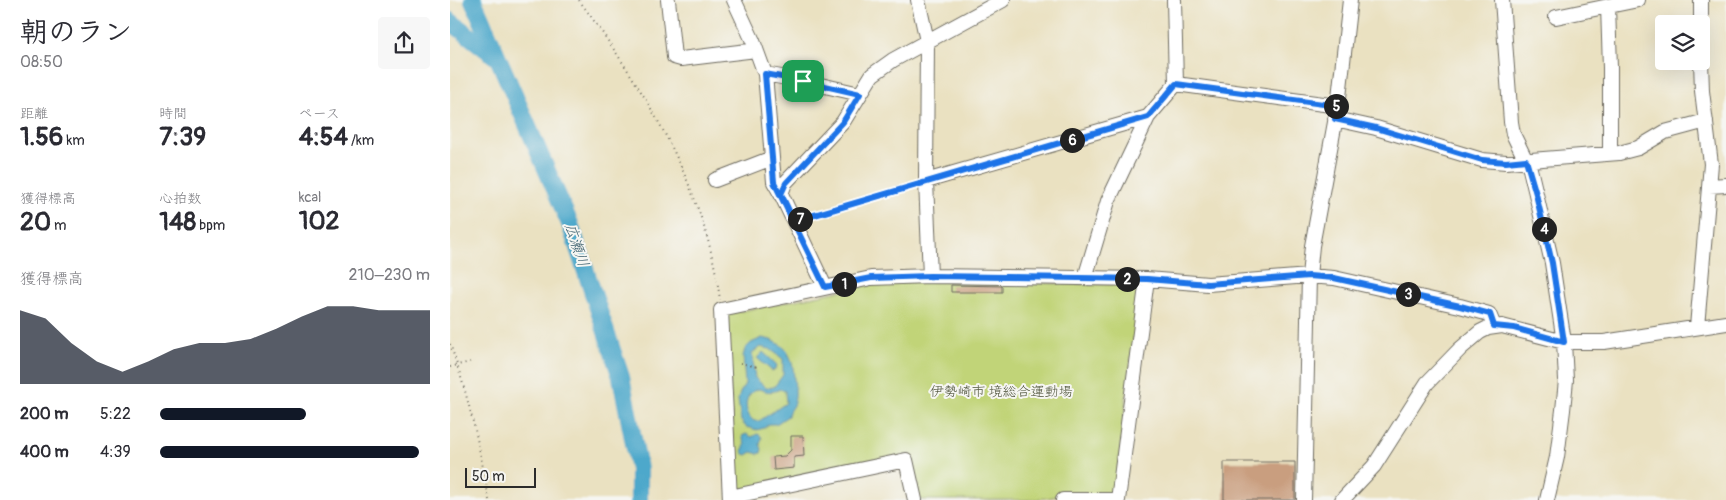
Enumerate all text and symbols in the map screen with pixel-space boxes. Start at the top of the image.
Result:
text: 朝のラン [20,15,132,50]
map controls [1655,15,1710,70]
button: layers [1655,15,1710,70]
button: share [378,17,430,69]
text: 08:50 [20,52,63,72]
pin [782,60,824,102]
icon: arrive [789,67,817,95]
pin: 5 [1324,94,1348,118]
text: 5 [1333,98,1340,115]
text: 距離 [20,105,48,122]
text: 時間 [159,105,187,122]
text: ペース [299,105,340,122]
text: 1.56 [20,122,63,153]
text: 7:39 [159,122,206,153]
text: 4:54 [299,122,348,153]
pin: 6 [1060,128,1084,152]
text: km [63,132,85,149]
text: /km [348,132,374,149]
text: 6 [1068,132,1077,149]
text: kcal [299,189,321,206]
text: 獲得標高 [20,190,76,207]
text: 心拍数 [159,190,201,207]
text: 102 [299,206,339,237]
pin: 7 [788,206,812,232]
text: 20 [20,207,51,238]
text: 148 [159,207,196,238]
text: 7 [797,211,804,228]
pin: 4 [1532,216,1556,242]
text: m [51,217,67,234]
text: bpm [196,217,225,234]
water label: 広瀬川 [560,221,593,270]
text: 4 [1540,221,1549,238]
text: 210–230 m [348,265,430,285]
pin: 2 [1114,266,1140,292]
text: 獲得標高 [20,269,84,289]
text: 2 [1124,271,1131,288]
pin: 1 [832,272,856,296]
text: 1 [842,276,847,293]
pin: 3 [1396,282,1420,306]
text: 3 [1405,286,1412,303]
park label: 伊勢崎市 境総合運動場 [929,383,1073,400]
text: 200 m [20,404,68,424]
text: 5:22 [100,404,131,424]
text: 400 m [20,442,69,462]
text: 4:39 [100,442,131,462]
scale bar [465,465,536,488]
text: 50 m [472,468,505,485]

